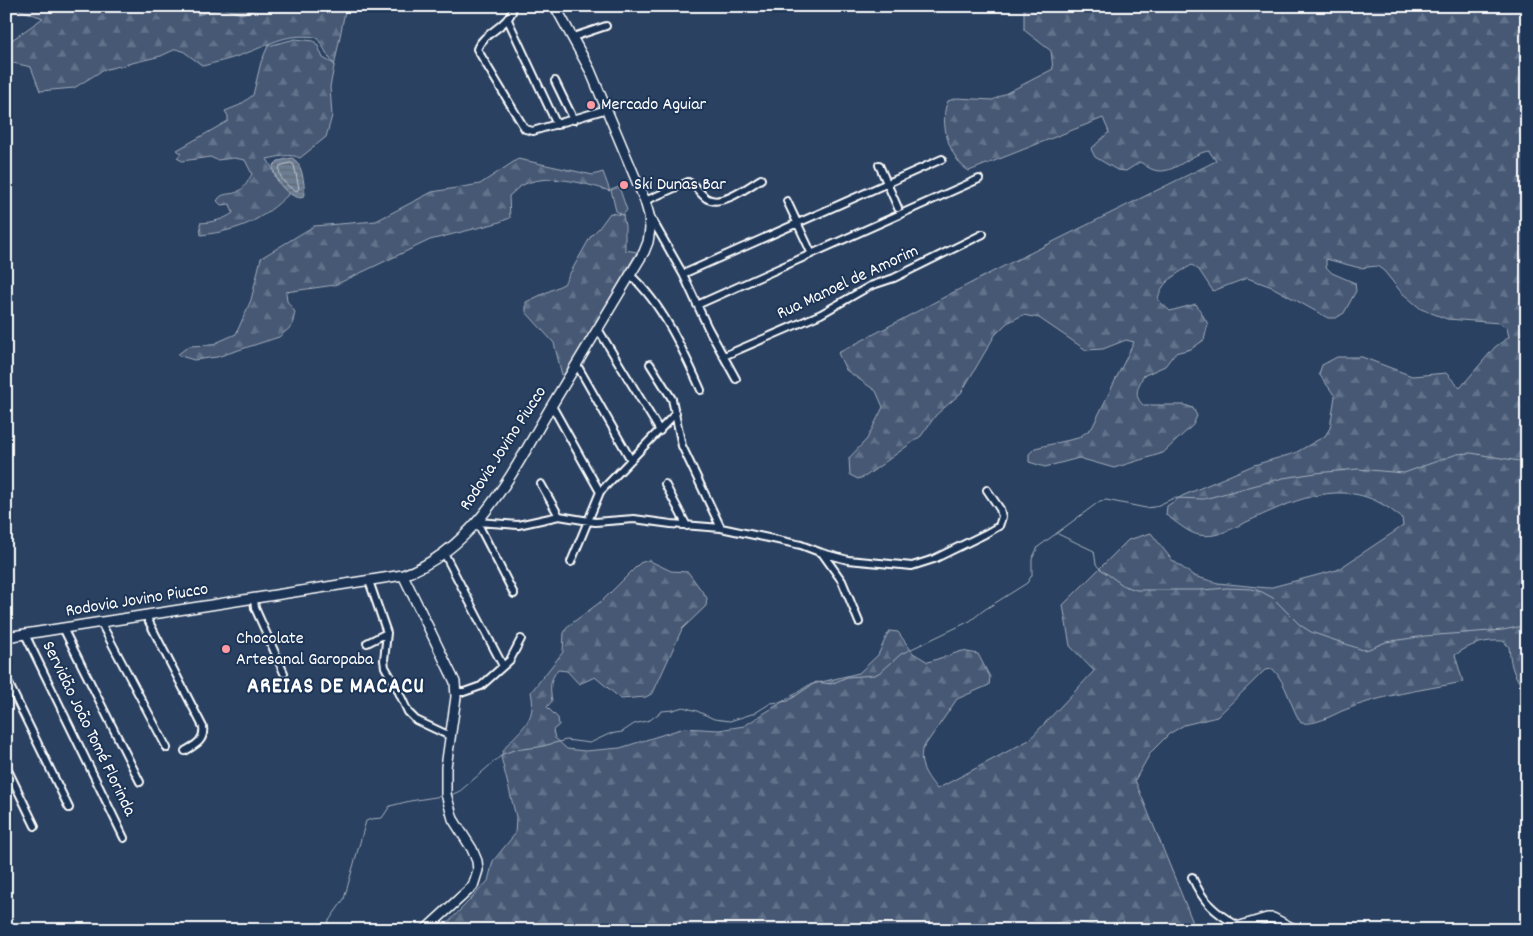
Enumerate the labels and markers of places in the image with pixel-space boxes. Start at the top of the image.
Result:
place label: Mercado Aguiar [601,93,707,118]
marker: Mercado Aguiar [585,99,597,111]
place label: Ski Dunas Bar [634,173,726,198]
marker: Ski Dunas Bar [618,179,630,191]
place label: Chocolate Artesanal Garopaba [236,627,374,673]
marker: Chocolate Artesanal Garopaba [220,643,232,655]

